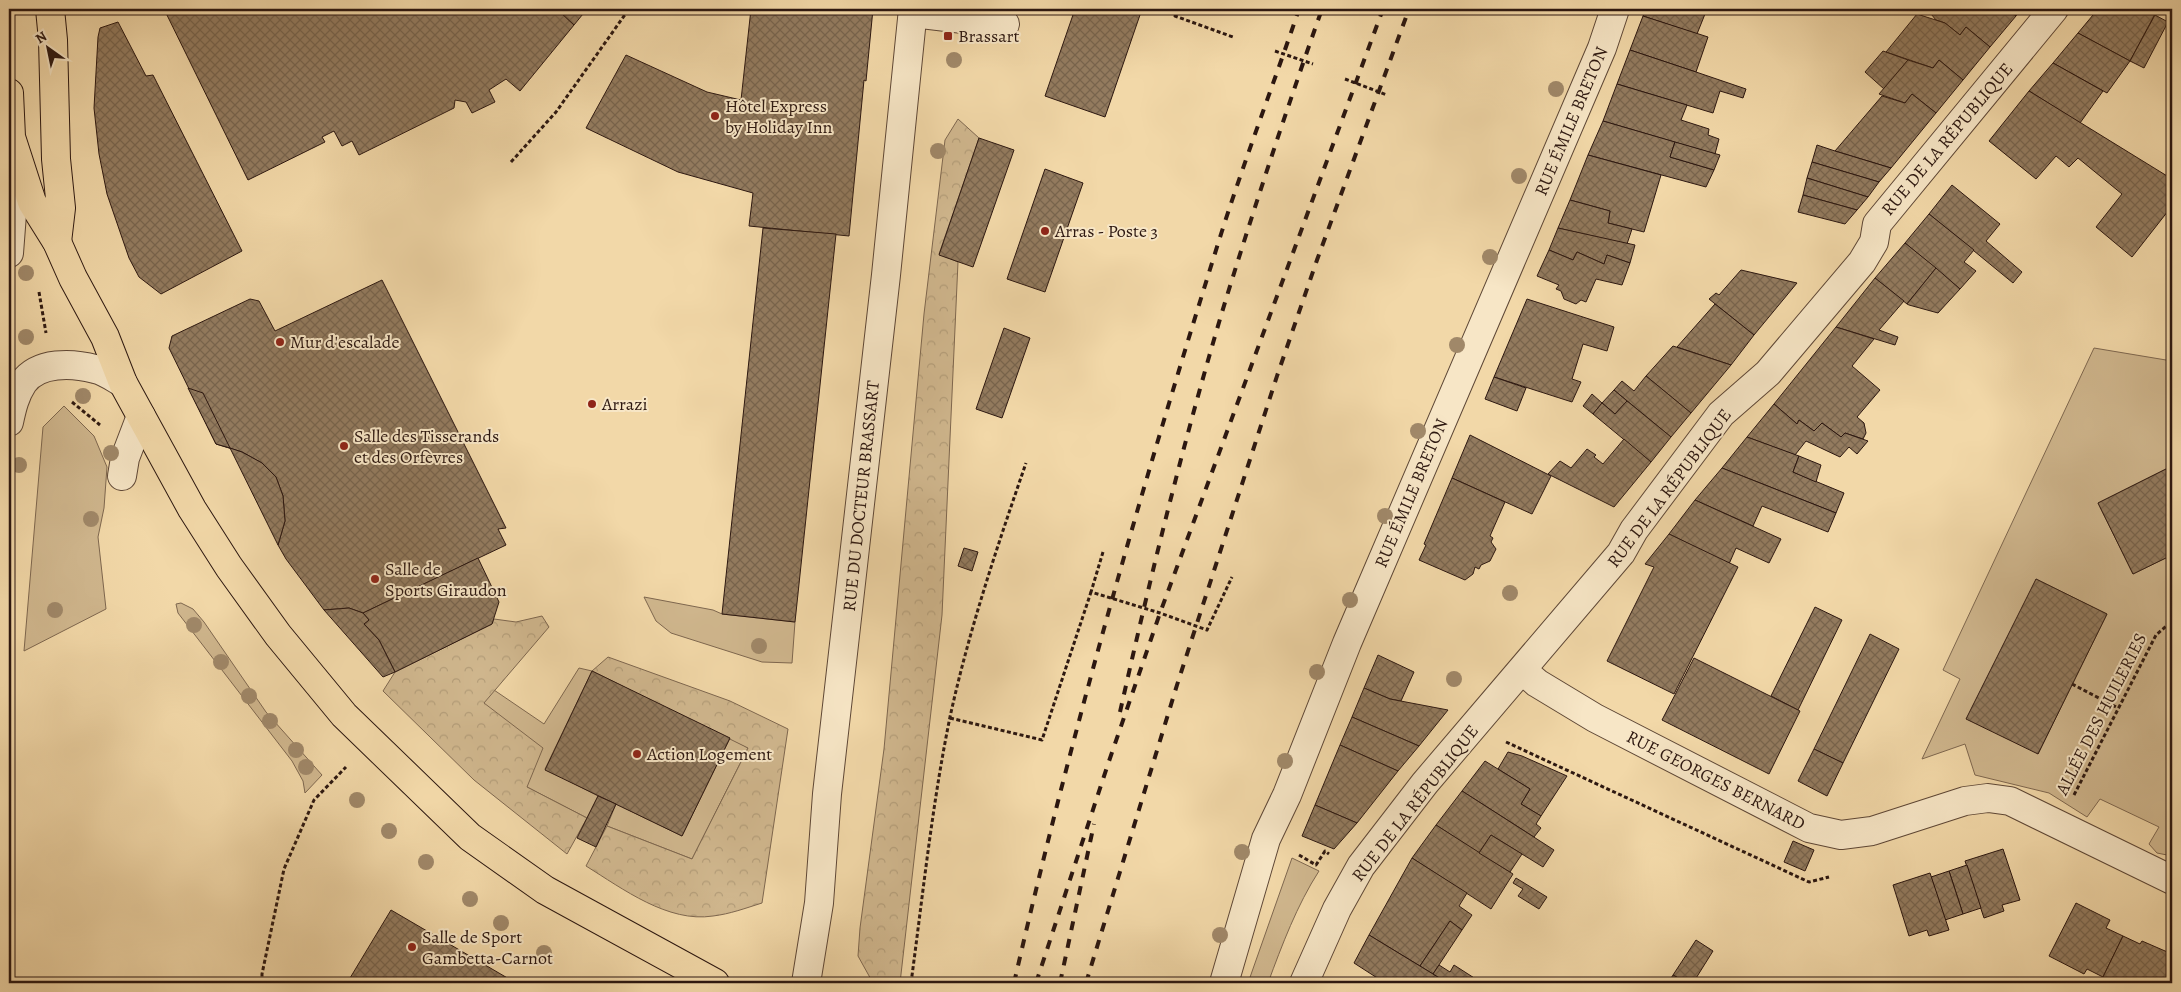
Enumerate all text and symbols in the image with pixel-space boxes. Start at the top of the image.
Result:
north arrow [22,22,72,72]
place label: Brassart [958,24,1019,48]
text: N [32,27,51,48]
marker: Brassart [942,30,954,42]
street label: RUE ÉMILE BRETON [1529,43,1613,199]
street label: RUE DE LA RÉPUBLIQUE [1876,57,2018,221]
place label: Hôtel Express by Holiday Inn [725,94,833,139]
marker: Hôtel Express by Holiday Inn [709,110,721,122]
place label: Arras - Poste 3 [1054,219,1158,243]
marker: Arras - Poste 3 [1039,225,1051,237]
place label: Mur d'escalade [290,330,400,354]
marker: Mur d'escalade [274,336,286,348]
street label: RUE DU DOCTEUR BRASSART [837,379,885,613]
place label: Arrazi [601,392,648,416]
marker: Arrazi [586,398,598,410]
street label: RUE DE LA RÉPUBLIQUE [1601,404,1737,572]
street label: RUE ÉMILE BRETON [1369,415,1453,571]
place label: Salle des Tisserands et des Orfèvres [354,424,499,469]
marker: Salle des Tisserands et des Orfèvres [338,440,350,452]
place label: Salle de Sports Giraudon [385,557,507,602]
marker: Salle de Sports Giraudon [369,573,381,585]
street label: ALLÉE DES HUILERIES [2049,629,2152,800]
street label: RUE DE LA RÉPUBLIQUE [1346,720,1484,886]
street label: RUE GEORGES BERNARD [1622,724,1810,836]
place label: Action Logement [646,742,772,766]
marker: Action Logement [631,748,643,760]
place label: Salle de Sport Gambetta-Carnot [422,925,553,970]
marker: Salle de Sport Gambetta-Carnot [406,941,418,953]

